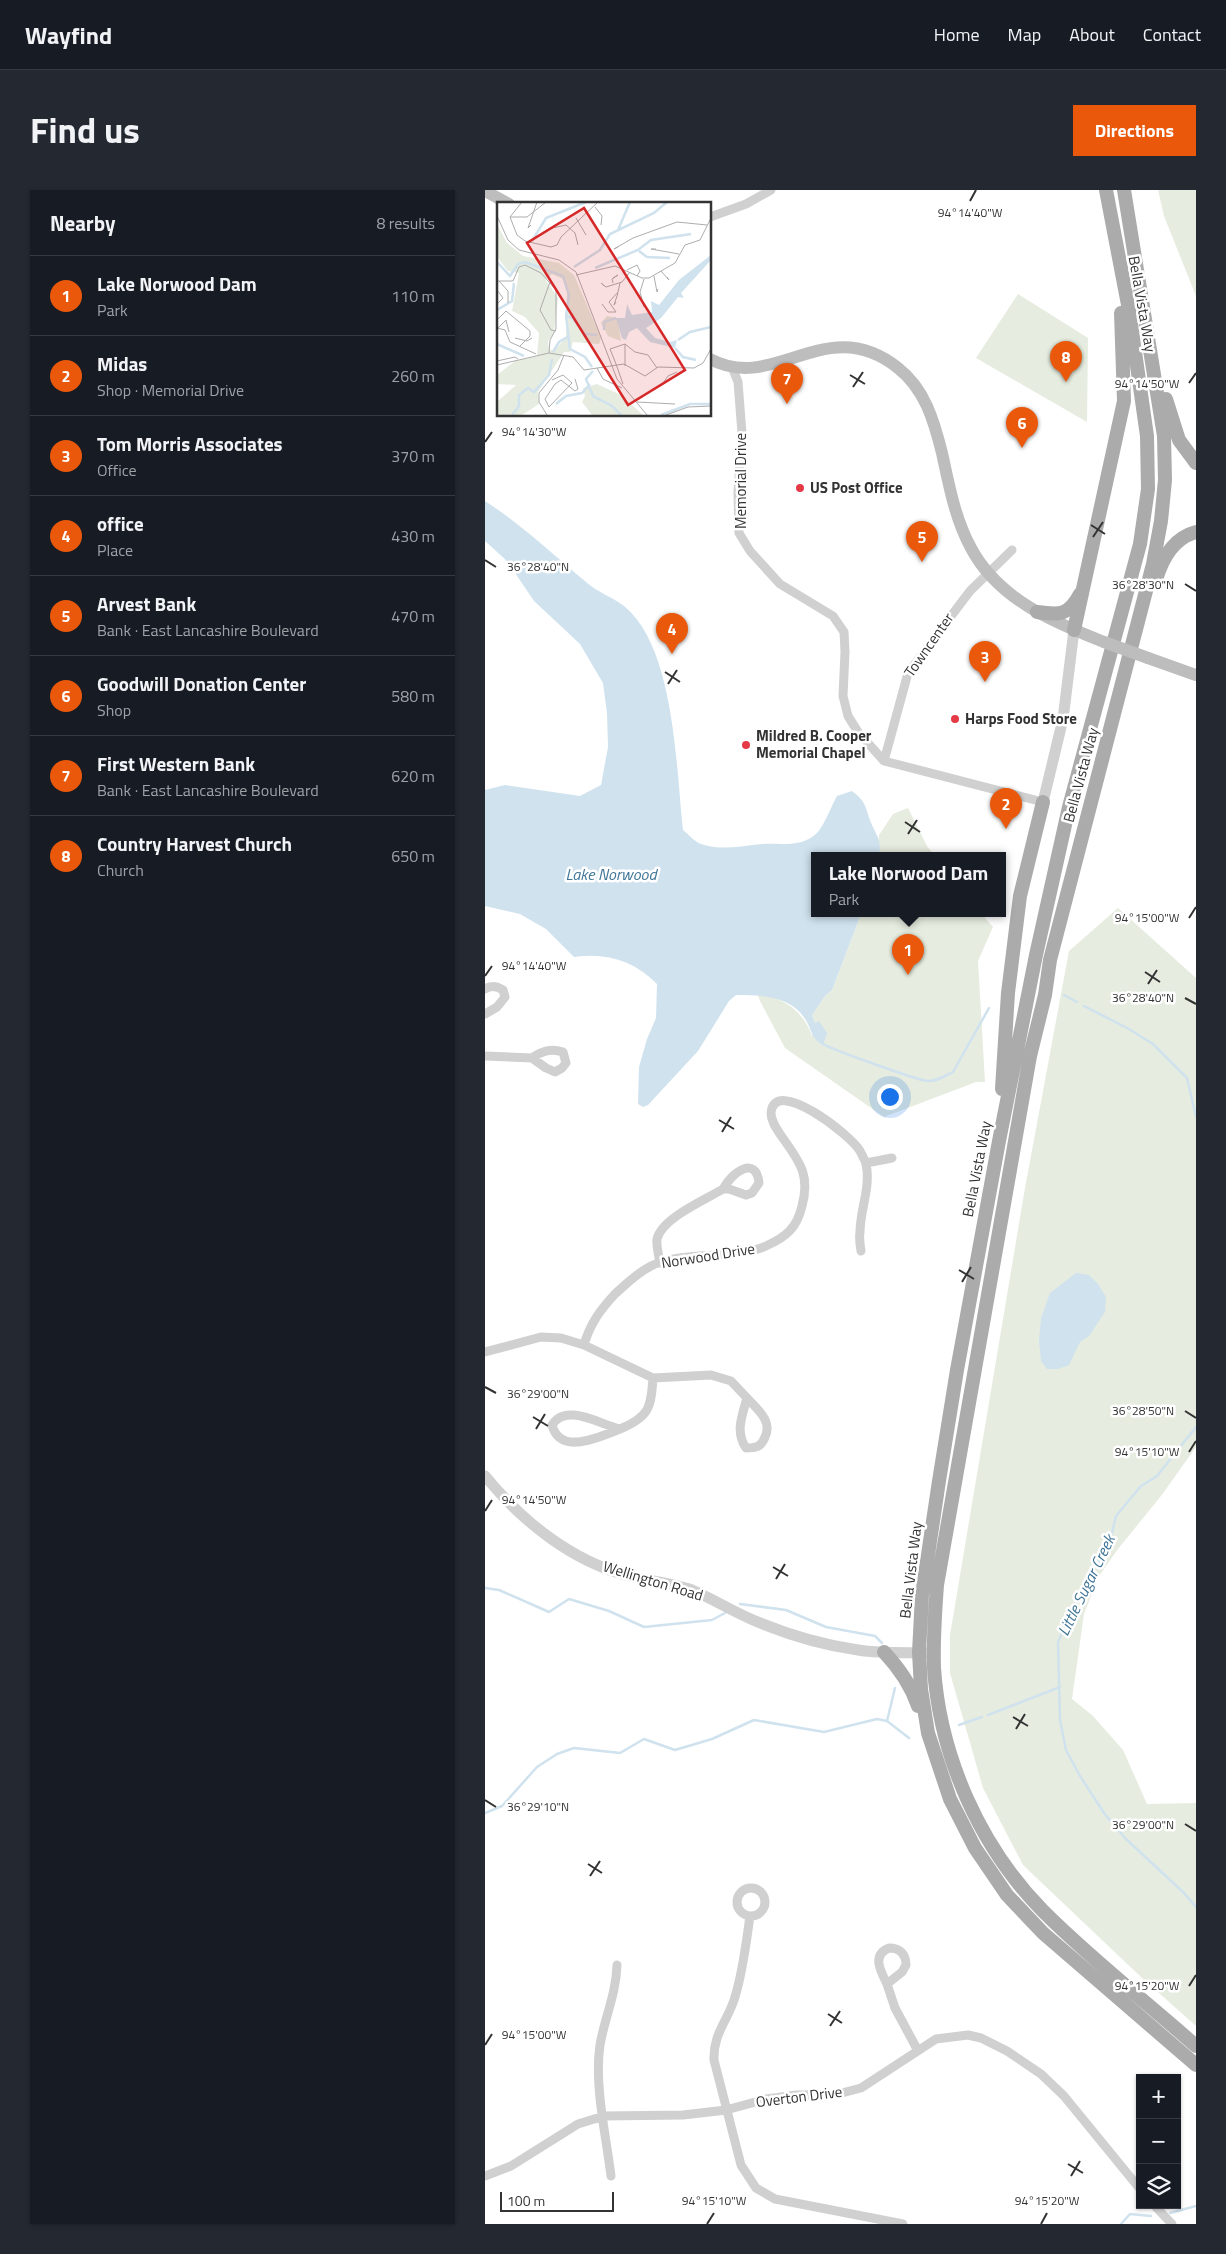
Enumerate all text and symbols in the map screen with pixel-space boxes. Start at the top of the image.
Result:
text: Wayfind [25,17,112,53]
text: Home [934,21,980,48]
text: Map [1008,21,1041,48]
text: About [1069,21,1115,48]
text: Contact [1143,21,1201,48]
text: Find us [30,103,140,157]
button: Directions [1073,105,1196,156]
inset map [497,202,711,416]
text: 94°14'40"W [938,203,1003,222]
text: Nearby [50,207,115,239]
text: 8 results [376,211,435,235]
street label: Bella Vista Way [1123,254,1162,354]
text: Lake Norwood Dam [97,269,257,298]
text: 1 [62,284,70,308]
text: 110 m [391,284,435,308]
text: Park [97,298,128,322]
pin: 8 [1050,341,1082,382]
text: Midas [97,349,147,378]
pin: 7 [771,363,803,404]
text: 2 [62,364,70,388]
text: 260 m [391,364,435,388]
text: 94°14'50"W [1115,374,1180,393]
text: Shop · Memorial Drive [97,378,244,402]
pin: 6 [1006,407,1038,448]
text: 94°14'30"W [502,422,567,441]
text: Tom Morris Associates [97,429,283,458]
street label: Memorial Drive [729,433,752,529]
text: 3 [62,444,70,468]
text: 370 m [391,444,435,468]
text: Office [97,458,137,482]
place label: US Post Office [810,476,903,499]
marker: US Post Office [794,482,806,494]
text: office [97,509,144,538]
pin: 5 [906,521,938,562]
text: 4 [62,524,70,548]
text: 430 m [391,524,435,548]
text: Place [97,538,133,562]
text: 36°28'40"N [507,557,569,576]
text: 36°28'30"N [1112,575,1174,594]
text: Arvest Bank [97,589,196,618]
text: 5 [62,604,70,628]
text: 470 m [391,604,435,628]
street label: Towncenter [898,608,959,682]
pin: 4 [656,613,688,654]
text: Bank · East Lancashire Boulevard [97,618,319,642]
pin: 3 [969,641,1001,682]
text: Goodwill Donation Center [97,669,306,698]
text: 6 [62,684,70,708]
text: 580 m [391,684,435,708]
text: Shop [97,698,131,722]
place label: Harps Food Store [965,707,1077,730]
marker: Harps Food Store [949,713,961,725]
place label: Mildred B. Cooper Memorial Chapel [756,724,872,764]
street label: Bella Vista Way [1057,725,1104,825]
marker: Mildred B. Cooper Memorial Chapel [740,739,752,751]
text: First Western Bank [97,749,255,778]
text: 7 [62,764,70,788]
text: 620 m [391,764,435,788]
text: Bank · East Lancashire Boulevard [97,778,319,802]
pin: 2 [990,788,1022,829]
text: Country Harvest Church [97,829,292,858]
text: 8 [62,844,70,868]
text: 650 m [391,844,435,868]
popup [811,852,1006,917]
text: Church [97,858,144,882]
text: Lake Norwood Dam [829,858,988,887]
water label: Lake Norwood [566,862,658,886]
text: Park [829,887,859,911]
text: 94°15'00"W [1115,908,1180,927]
pin: 1 [892,934,924,975]
text: 94°14'40"W [502,956,567,975]
text: 36°28'40"N [1112,988,1174,1007]
your location [877,1084,903,1110]
street label: Bella Vista Way [956,1119,997,1219]
street label: Norwood Drive [659,1237,756,1274]
text: 36°29'00"N [507,1384,569,1403]
text: 36°28'50"N [1112,1401,1174,1420]
text: 94°15'10"W [1115,1442,1180,1461]
text: 94°14'50"W [502,1490,567,1509]
street label: Bella Vista Way [893,1520,928,1620]
water label: Little Sugar Creek [1051,1529,1122,1640]
street label: Wellington Road [600,1554,706,1607]
text: 36°29'10"N [507,1797,569,1816]
text: 36°29'00"N [1112,1815,1174,1834]
text: 94°15'20"W [1115,1976,1180,1995]
text: 94°15'00"W [502,2025,567,2044]
map controls [1136,2074,1181,2209]
button: + [1136,2074,1181,2119]
street label: Overton Drive [754,2080,844,2113]
button: − [1136,2119,1181,2164]
button: layers [1136,2164,1181,2209]
scale bar [500,2189,614,2212]
text: 100 m [507,2190,545,2211]
text: 94°15'10"W [682,2191,747,2210]
text: 94°15'20"W [1015,2191,1080,2210]

